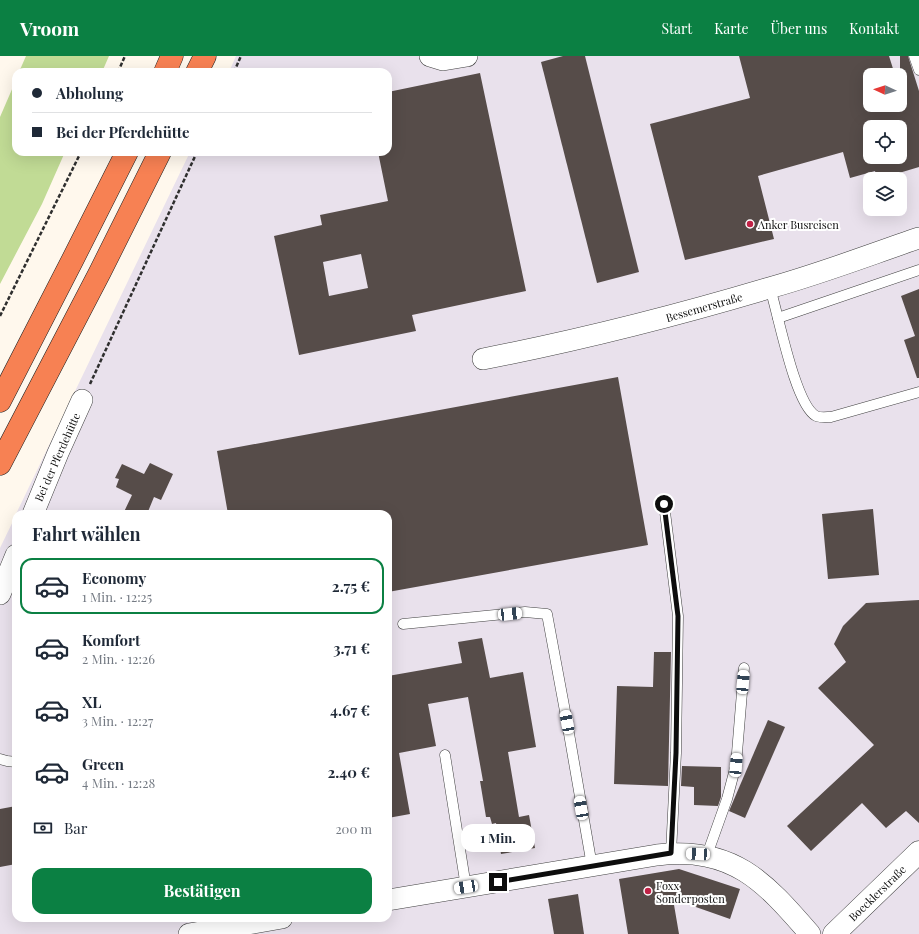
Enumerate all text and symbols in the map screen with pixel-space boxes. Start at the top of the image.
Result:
text: Vroom [20,15,79,41]
text: Start [661,19,692,38]
text: Karte [714,19,749,38]
text: Über uns [771,19,827,38]
text: Kontakt [849,19,899,38]
north arrow [863,68,907,112]
map controls [863,68,907,216]
text: Abholung [56,83,123,103]
button: locate [863,120,907,164]
text: Bei der Pferdehütte [56,122,189,142]
button: layers [863,172,907,216]
place label: Anker Busreisen [757,217,839,232]
marker: Anker Busreisen [745,219,755,229]
street label: Bessemerstraße [664,289,745,325]
street label: Bei der Pferdehütte [31,410,83,504]
route start [655,495,673,513]
text: Fahrt wählen [32,522,141,546]
icon: car [34,568,70,604]
text: Economy [82,568,146,588]
text: 2.75 € [332,576,370,596]
text: 1 Min. · 12:25 [82,588,152,605]
car [497,607,523,621]
icon: car [34,630,70,666]
text: Komfort [82,630,140,650]
text: 3.71 € [333,638,370,658]
text: 2 Min. · 12:26 [82,650,155,667]
car [736,670,750,694]
icon: car [34,692,70,728]
text: XL [82,692,102,712]
text: 4.67 € [330,700,370,720]
car [559,709,575,735]
text: 3 Min. · 12:27 [82,712,153,729]
car [729,753,743,777]
icon: car [34,754,70,790]
text: Green [82,754,124,774]
text: 2.40 € [327,762,370,782]
text: 4 Min. · 12:28 [82,774,155,791]
car [573,795,589,821]
icon: cash [32,817,54,839]
text: Bar [64,818,88,838]
text: 200 m [335,820,372,837]
callout: 1 Min. [461,824,535,852]
text: 1 Min. [480,829,516,846]
car [686,847,710,861]
street label: Boecklerstraße [845,862,909,924]
button: Bestätigen [32,868,372,914]
route end [489,873,507,891]
place label: Foxx Sonderposten [656,878,725,906]
car [453,879,479,895]
marker: Foxx Sonderposten [643,886,653,896]

